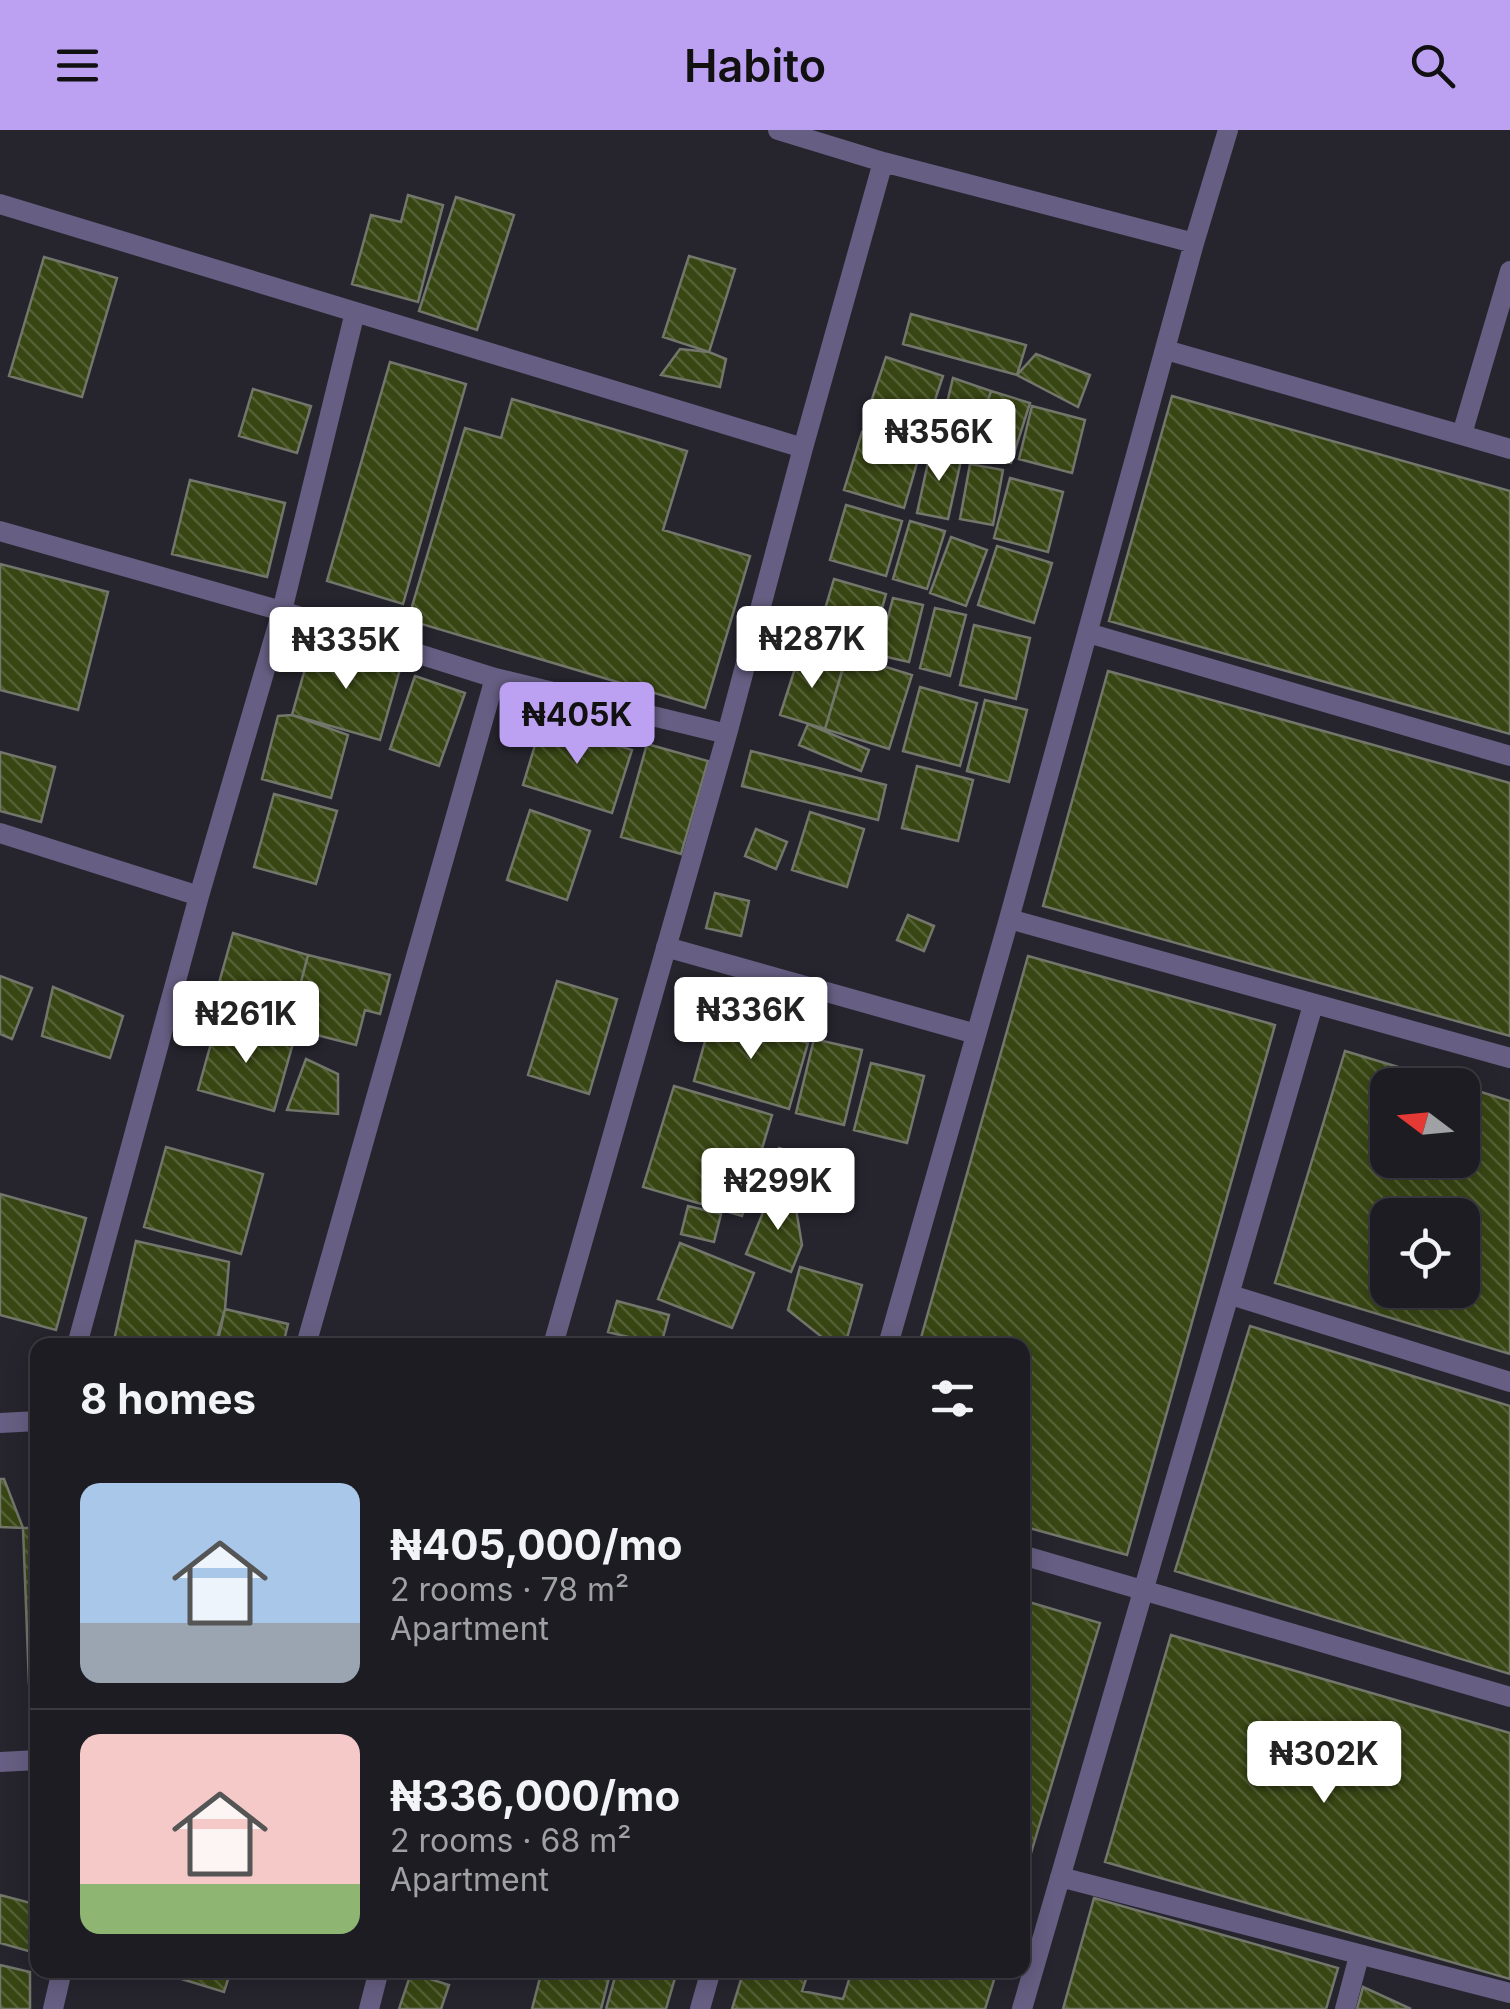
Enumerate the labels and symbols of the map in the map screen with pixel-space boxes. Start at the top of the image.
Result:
pin: ₦356K [869,399,1009,484]
pin: ₦287K [742,606,882,691]
pin: ₦335K [276,607,416,692]
pin: ₦405K [507,682,647,767]
pin: ₦336K [681,977,821,1062]
pin: ₦261K [176,981,316,1066]
north arrow [1370,1068,1480,1178]
pin: ₦299K [708,1148,848,1233]
pin: ₦302K [1254,1721,1394,1806]

